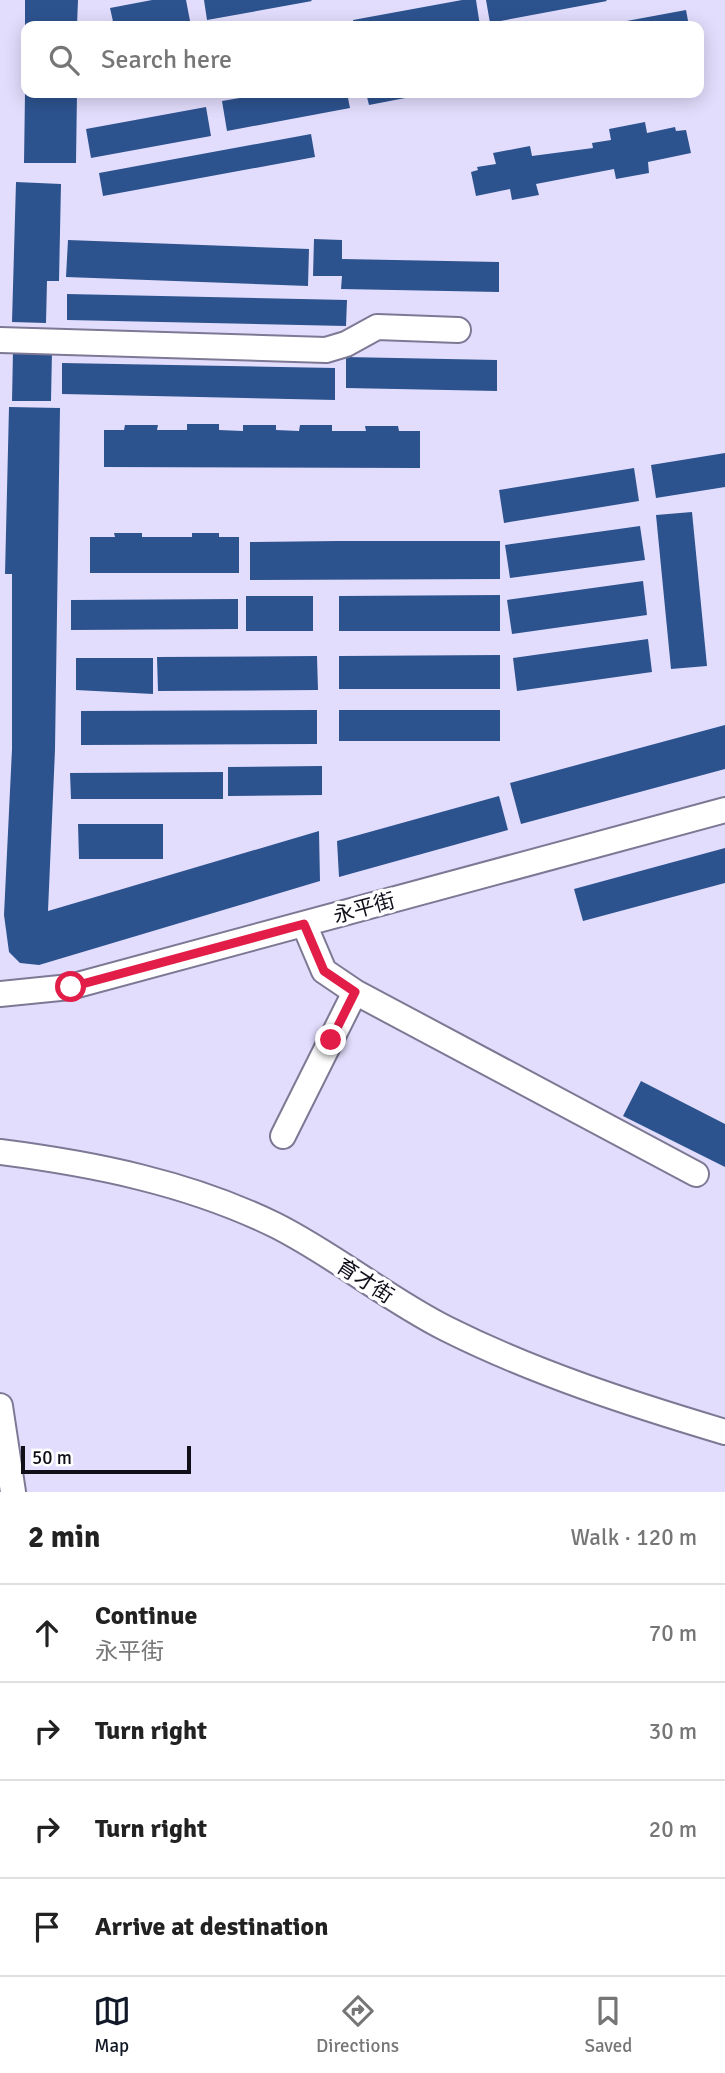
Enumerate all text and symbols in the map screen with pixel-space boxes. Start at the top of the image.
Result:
search box [21,21,704,98]
icon: search [45,41,83,79]
text: Search here [101,44,232,76]
street label: 永平街 [330,887,398,929]
route start [55,971,86,1002]
route end [315,1024,346,1055]
street label: 育才街 [332,1253,398,1309]
scale bar [21,1443,191,1475]
text: 50 m [32,1446,72,1470]
text: 2 min [28,1519,100,1556]
text: Walk · 120 m [571,1523,697,1552]
text: Continue [95,1600,197,1632]
icon: ahead [28,1614,66,1652]
text: 70 m [649,1619,697,1648]
text: 永平街 [95,1637,164,1666]
icon: right [28,1712,66,1750]
text: Turn right [95,1715,207,1747]
text: 30 m [649,1717,697,1746]
icon: right [28,1810,66,1848]
text: Turn right [95,1813,207,1845]
text: 20 m [649,1815,697,1844]
icon: arrive [28,1908,66,1946]
text: Arrive at destination [95,1911,328,1943]
tab: Map [93,1992,131,2058]
tab: Directions [316,1992,399,2058]
tab: Saved [584,1992,632,2058]

